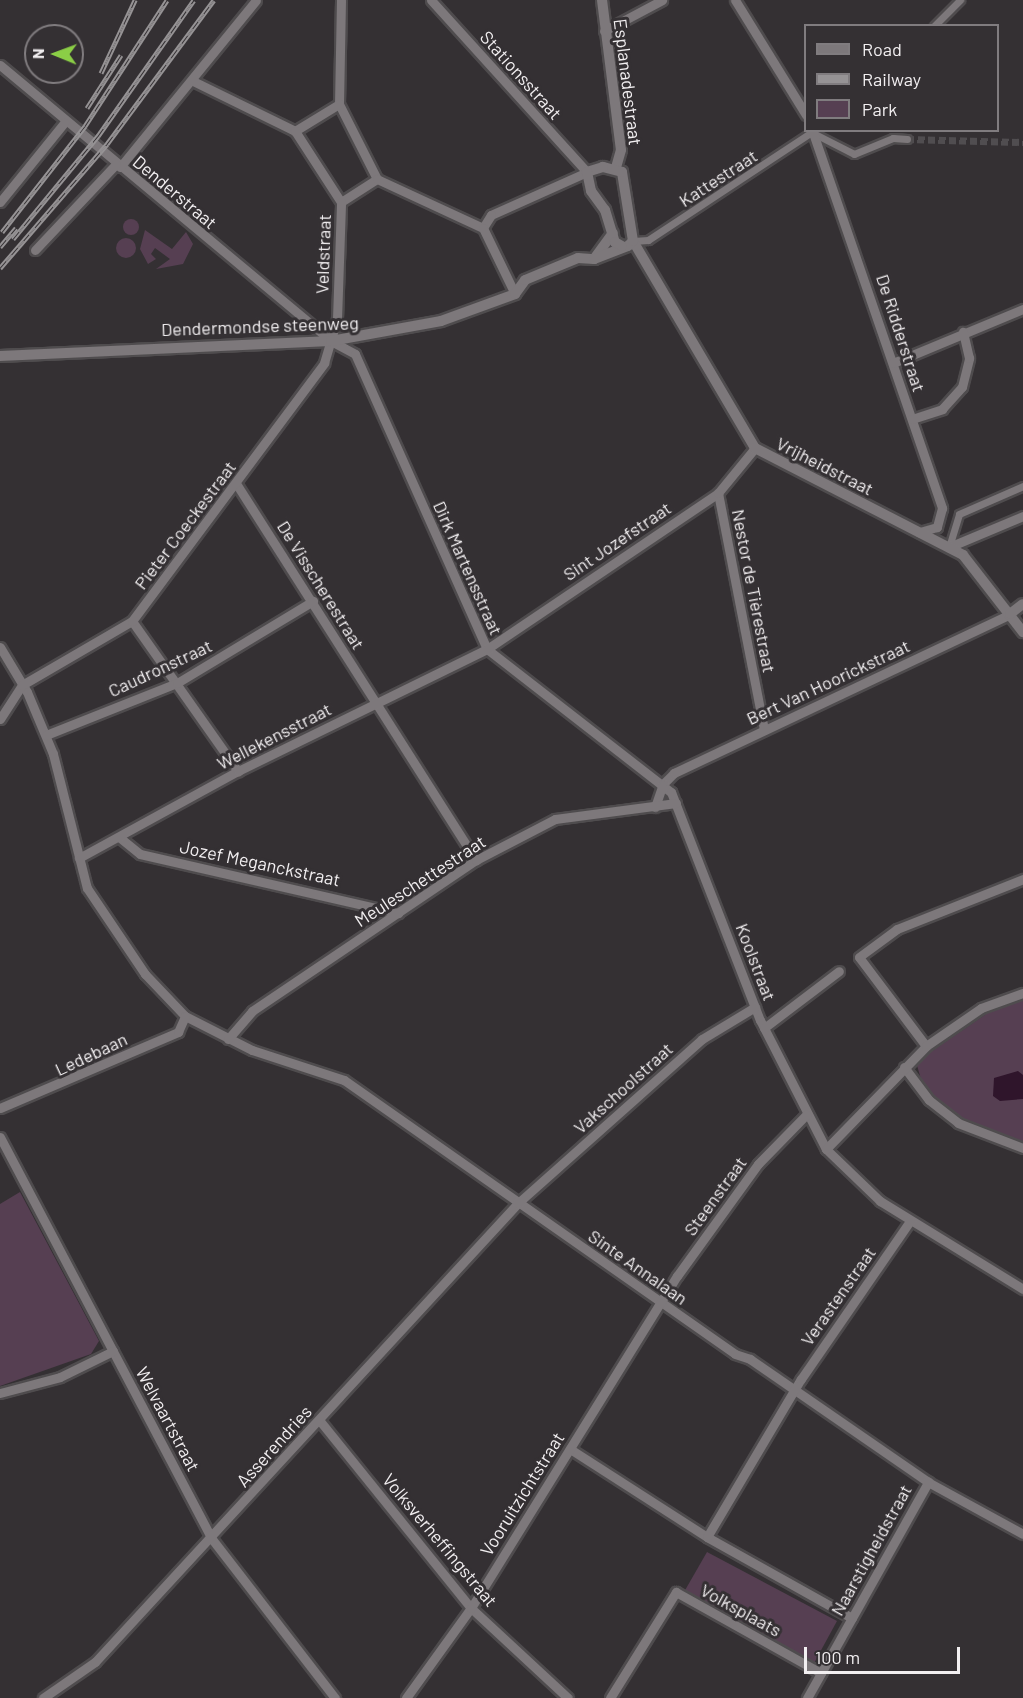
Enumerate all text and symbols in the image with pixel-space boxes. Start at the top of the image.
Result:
street label: Esplanadestraat [610,17,646,147]
north arrow [24,24,84,84]
legend [804,24,999,132]
street label: Stationsstraat [476,26,566,124]
text: Road [862,38,902,60]
text: N [28,48,47,59]
text: Railway [862,68,921,90]
text: Park [862,98,897,120]
street label: Kattestraat [675,145,761,211]
street label: Denderstraat [129,151,221,233]
street label: Veldstraat [311,214,335,294]
street label: De Ridderstraat [872,272,930,394]
street label: Dendermondse steenweg [161,312,359,340]
street label: Vrijheidstraat [773,432,877,500]
street label: Pieter Coeckestraat [130,457,240,593]
street label: Sint Jozefstraat [559,497,675,585]
street label: Dirk Martensstraat [429,498,507,638]
street label: Nestor de Tièrestraat [728,507,780,675]
street label: De Visscherestraat [273,517,369,653]
street label: Caudronstraat [105,635,215,701]
street label: Bert Van Hoorickstraat [743,635,913,729]
street label: Wellekensstraat [213,698,335,774]
street label: Meuleschettestraat [351,831,489,931]
street label: Jozef Meganckstraat [178,835,342,891]
street label: Koolstraat [731,920,781,1004]
street label: Ledebaan [51,1028,131,1080]
street label: Vakschoolstraat [569,1038,677,1138]
street label: Steenstraat [679,1152,751,1240]
street label: Sinte Annalaan [584,1225,692,1309]
street label: Verastenstraat [796,1242,880,1350]
street label: Welvaartstraat [131,1363,205,1475]
street label: Asserendries [232,1401,316,1491]
street label: Vooruitzichtstraat [475,1428,569,1560]
street label: Volksverheffingstraat [378,1469,502,1611]
street label: Naarstigheidstraat [826,1481,916,1619]
street label: Volksplaats [697,1579,785,1641]
scale bar [807,1635,963,1673]
text: 100 m [815,1646,860,1668]

